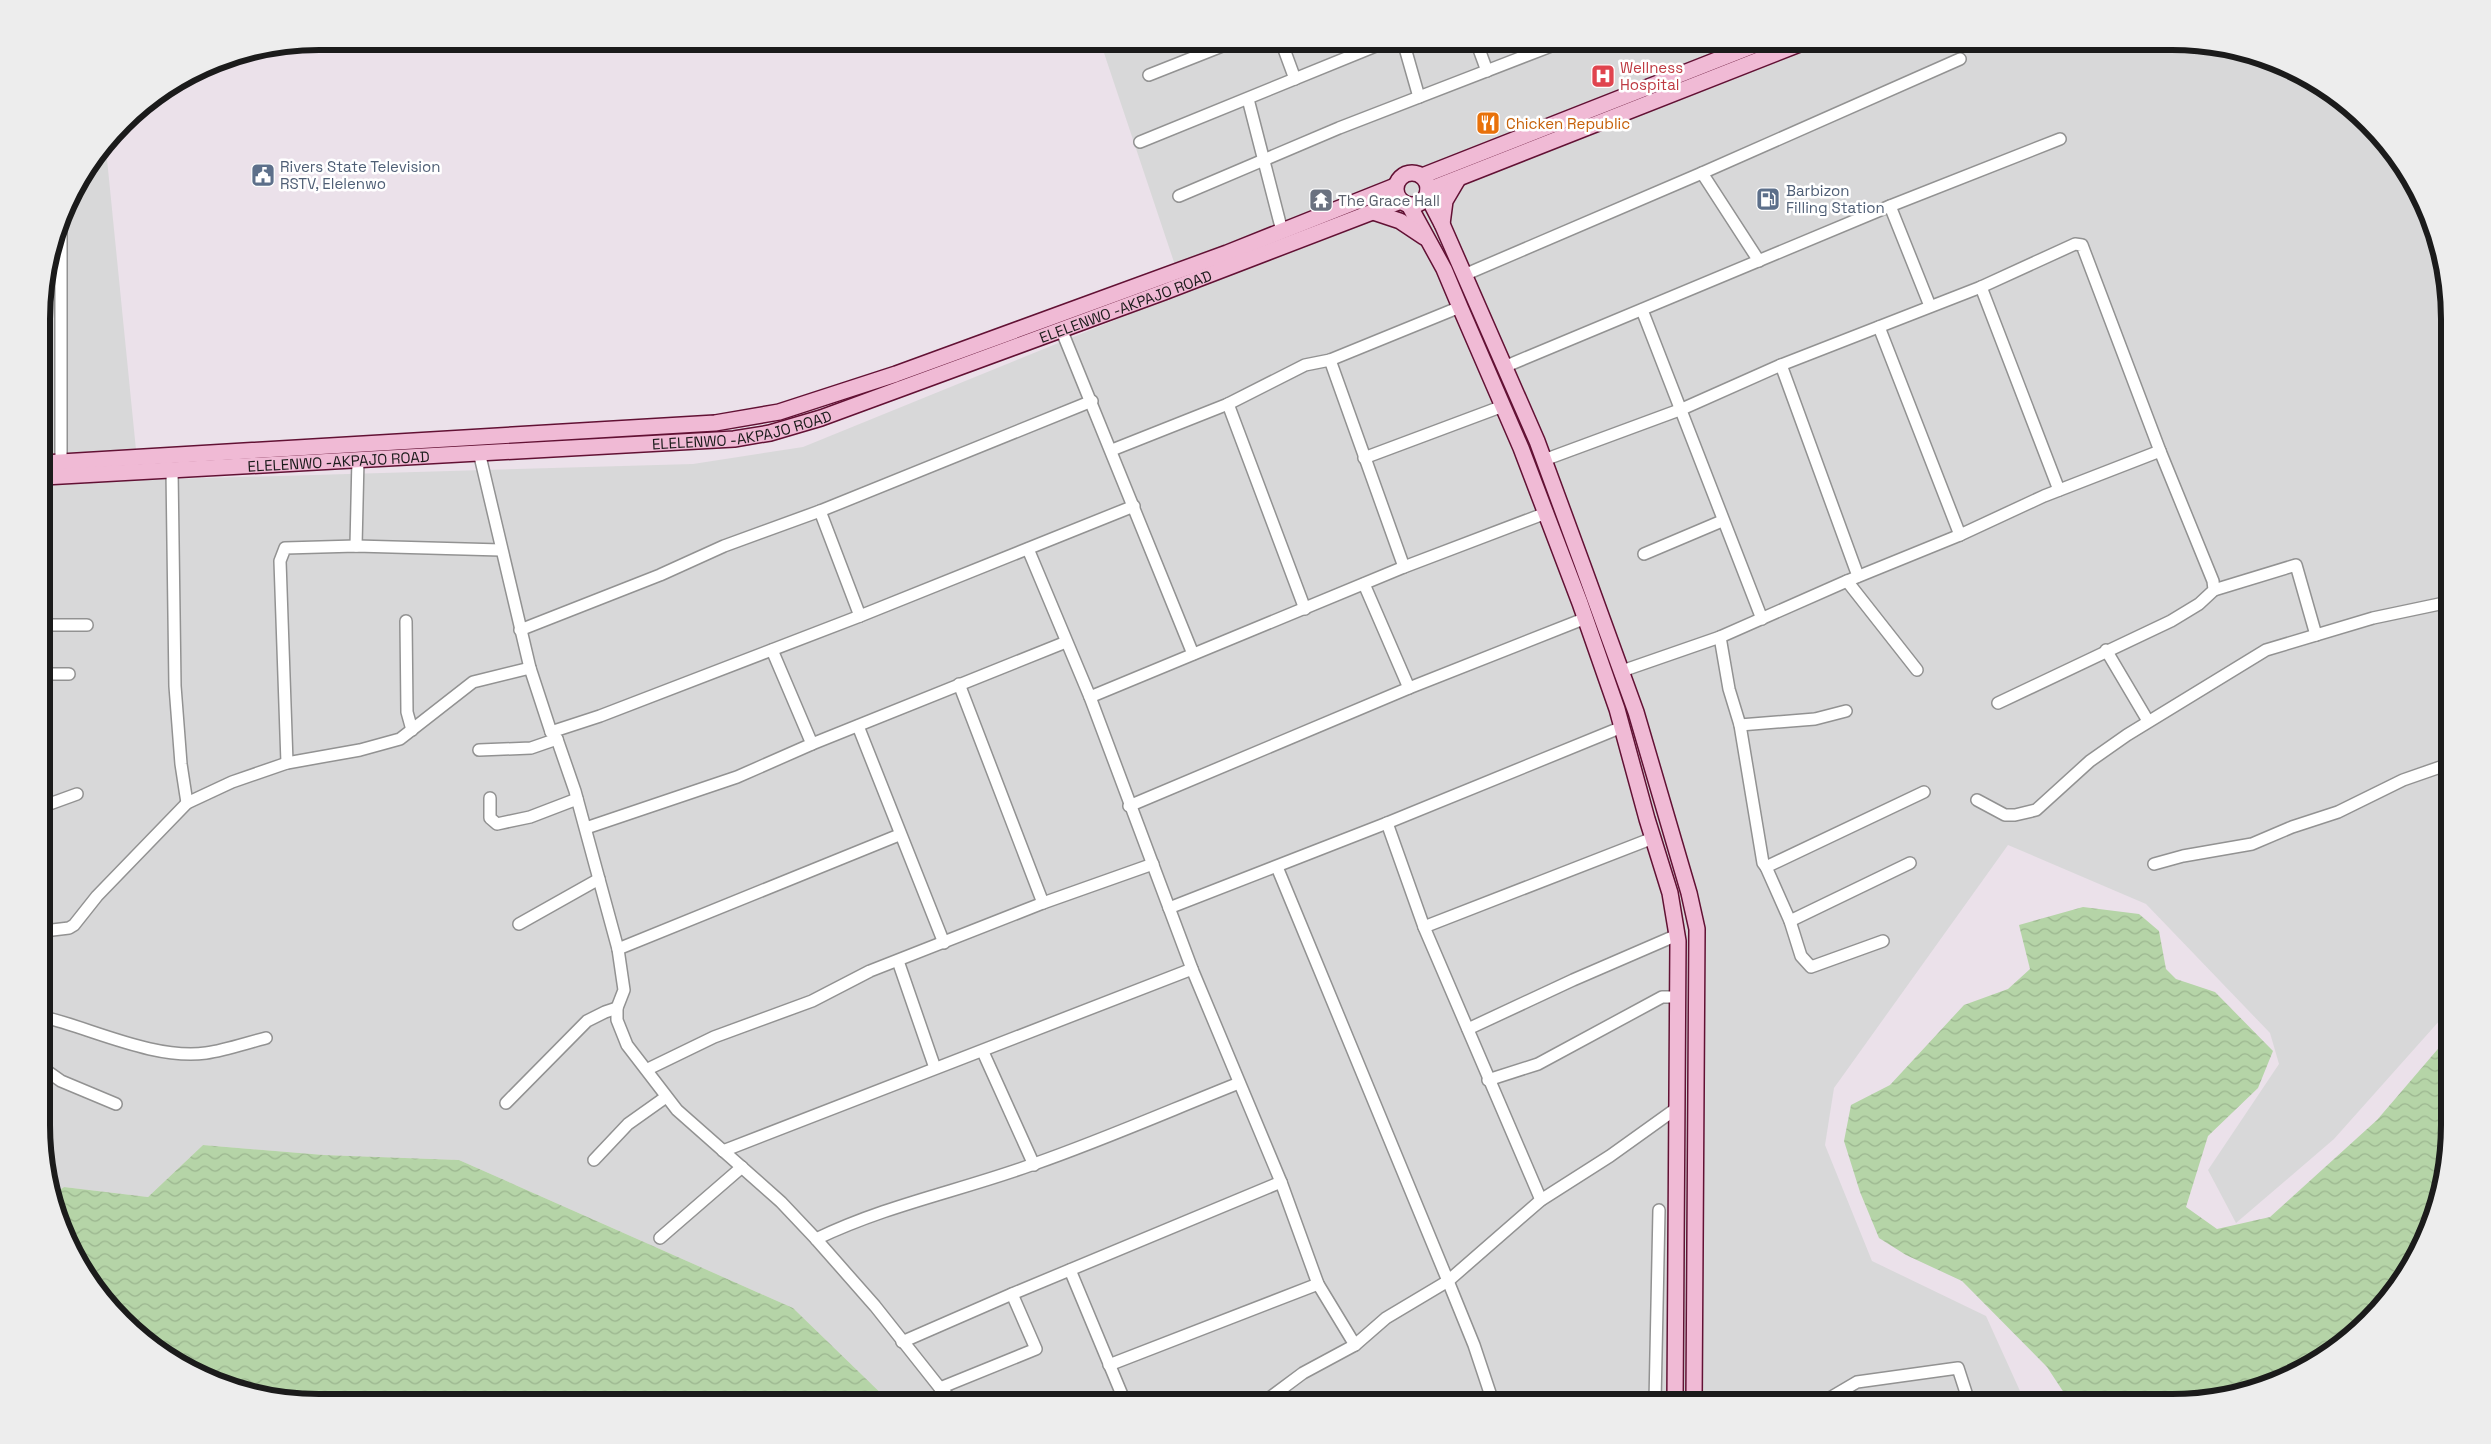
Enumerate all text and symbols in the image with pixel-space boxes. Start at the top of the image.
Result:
place label: Wellness Hospital [1620,58,1683,94]
hospital icon: Wellness Hospital [1590,63,1616,89]
restaurant icon: Chicken Republic [1475,110,1501,136]
place label: Chicken Republic [1506,114,1630,133]
place label: Rivers State Television RSTV, Elelenwo [280,157,441,193]
public building icon: Rivers State Television RSTV, Elelenwo [250,162,276,188]
place label: Barbizon Filling Station [1786,181,1885,217]
fuel station icon: Barbizon Filling Station [1755,186,1781,212]
temple icon: The Grace Hall [1308,187,1334,213]
place label: The Grace Hall [1338,191,1440,210]
street label: ELELENWO -AKPAJO ROAD [1036,265,1214,347]
street label: ELELENWO -AKPAJO ROAD [651,405,834,453]
street label: ELELENWO -AKPAJO ROAD [247,446,430,475]

